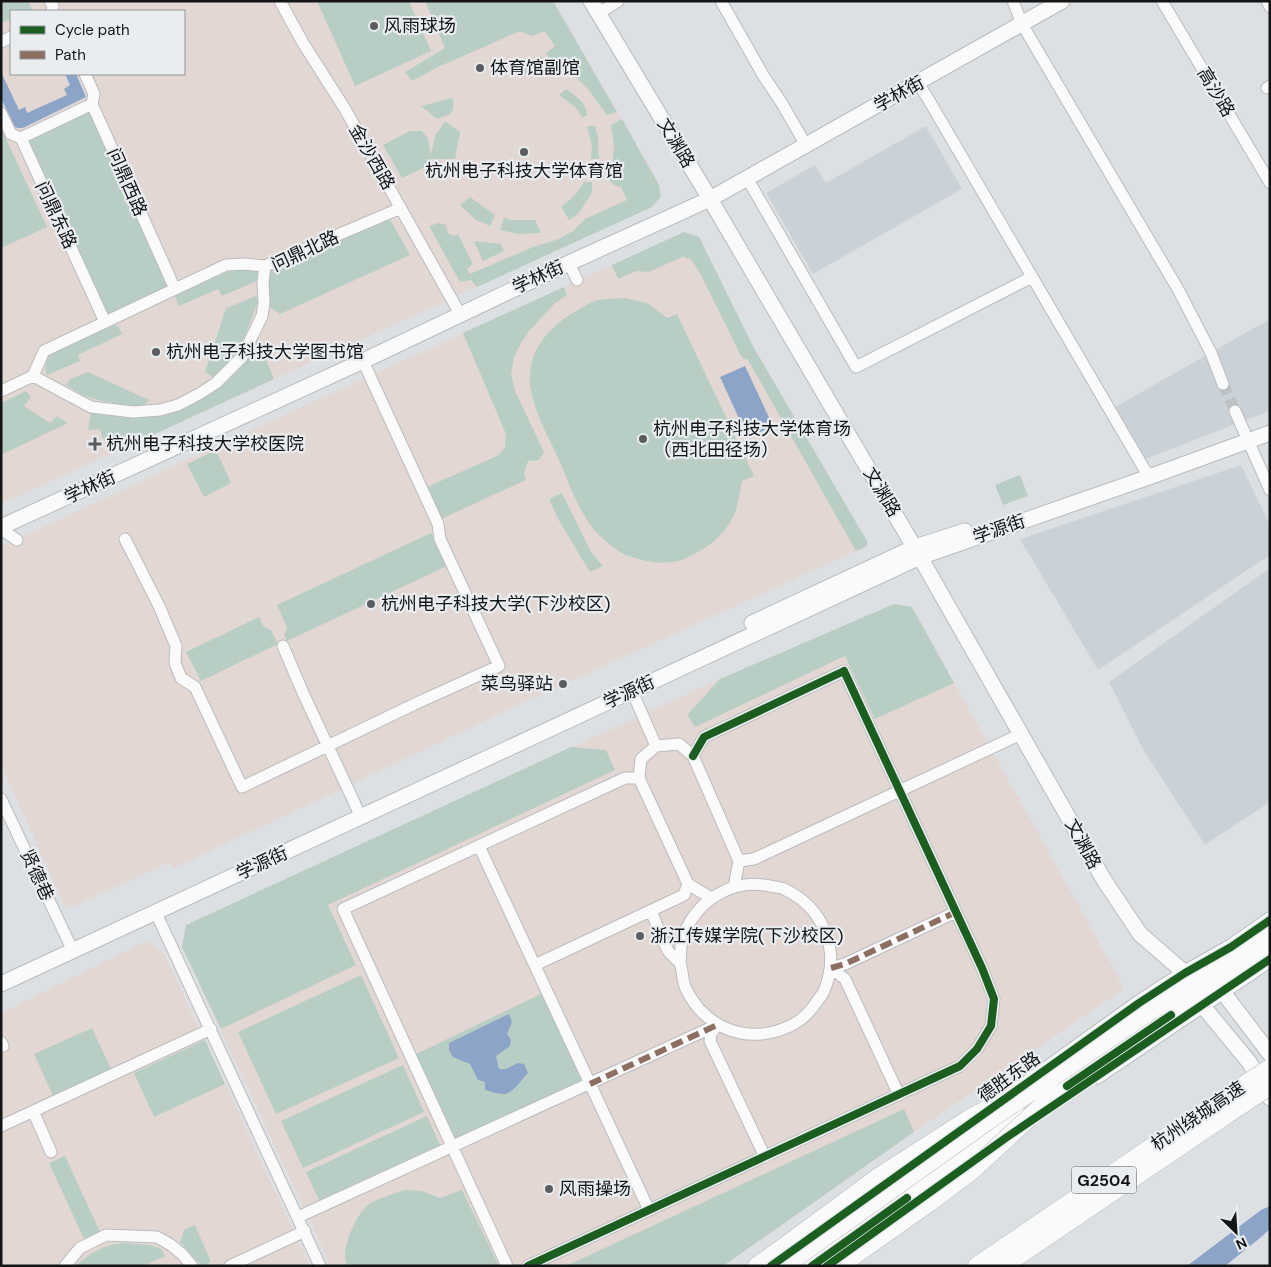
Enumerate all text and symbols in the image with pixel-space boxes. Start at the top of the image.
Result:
legend [10,10,185,75]
place label: 风雨球场 [384,14,456,38]
text: Cycle path [55,20,130,40]
marker: 风雨球场 [368,20,380,32]
text: Path [55,45,86,65]
place label: 体育馆副馆 [490,56,580,80]
marker: 体育馆副馆 [474,62,486,74]
street label: 高沙路 [1192,63,1240,121]
street label: 学林街 [870,70,928,118]
street label: 文渊路 [652,114,700,172]
street label: 金沙西路 [344,120,400,194]
street label: 问鼎西路 [101,144,153,220]
marker: 杭州电子科技大学体育馆 [518,146,530,158]
place label: 杭州电子科技大学体育馆 [425,159,623,183]
street label: 问鼎东路 [30,177,82,253]
street label: 问鼎北路 [267,225,343,277]
street label: 学林街 [508,255,568,299]
place label: 杭州电子科技大学图书馆 [166,340,364,364]
marker: 杭州电子科技大学图书馆 [150,346,162,358]
place label: 杭州电子科技大学体育场 （西北田径场） [653,417,851,462]
place label: 杭州电子科技大学校医院 [106,432,304,456]
marker: 杭州电子科技大学体育场 （西北田径场） [637,433,649,445]
marker: 杭州电子科技大学校医院 [88,437,102,451]
street label: 文渊路 [858,463,906,521]
street label: 学林街 [60,465,120,509]
street label: 学源街 [970,509,1028,549]
place label: 杭州电子科技大学(下沙校区) [381,592,610,616]
marker: 杭州电子科技大学(下沙校区) [365,598,377,610]
street label: 学源街 [599,670,659,714]
place label: 菜鸟驿站 [481,672,553,696]
marker: 菜鸟驿站 [557,678,569,690]
street label: 文渊路 [1059,815,1107,873]
street label: 学源街 [232,841,292,885]
street label: 贤德巷 [15,845,59,905]
place label: 浙江传媒学院(下沙校区) [650,924,843,948]
marker: 浙江传媒学院(下沙校区) [634,930,646,942]
street label: 德胜东路 [973,1046,1045,1108]
street label: 杭州绕城高速 [1147,1076,1249,1156]
road number: G2504 [1072,1166,1136,1194]
place label: 风雨操场 [559,1177,631,1201]
marker: 风雨操场 [543,1183,555,1195]
north arrow [1211,1207,1261,1257]
text: N [1233,1233,1250,1254]

